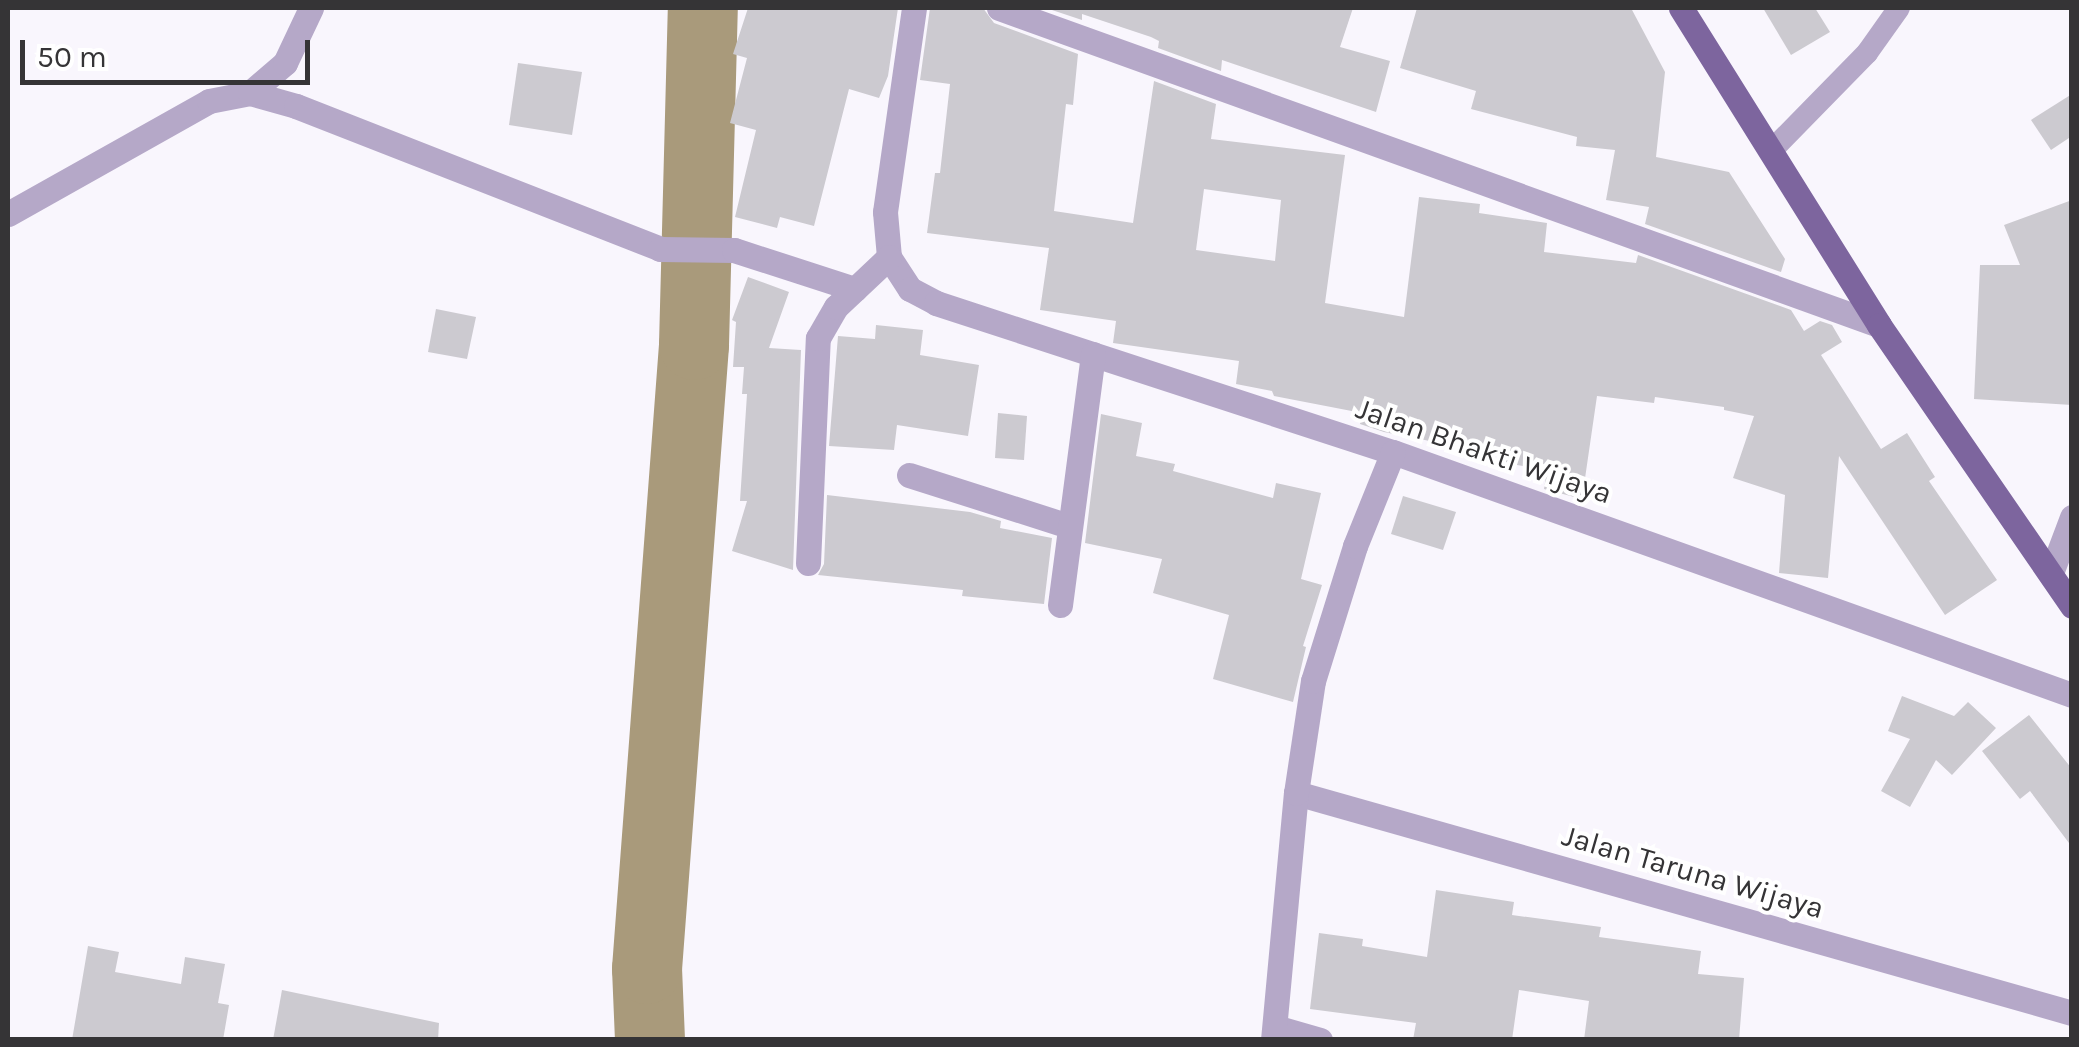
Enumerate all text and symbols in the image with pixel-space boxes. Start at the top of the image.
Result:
scale bar [25,20,315,82]
text: 50 m [37,39,107,75]
street label: Jalan Bhakti Wijaya [1351,390,1617,512]
street label: Jalan Taruna Wijaya [1558,817,1828,927]

